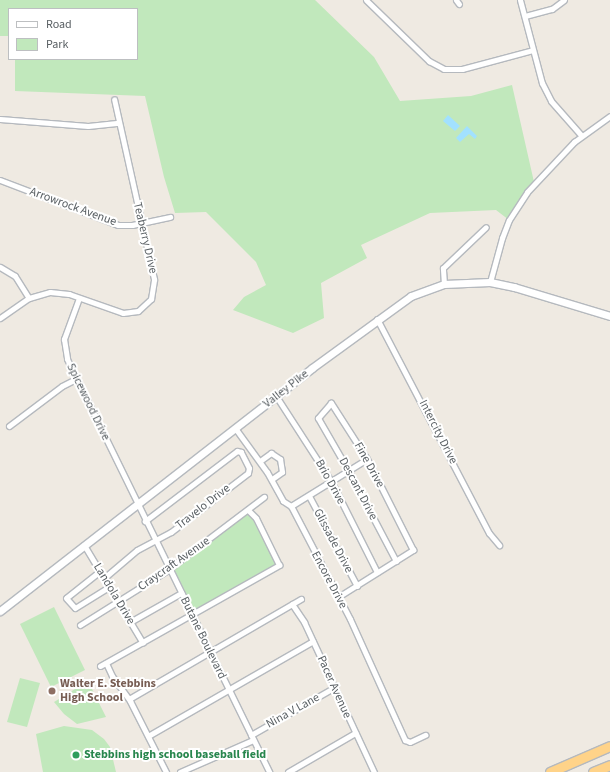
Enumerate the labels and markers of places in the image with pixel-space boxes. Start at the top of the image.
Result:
place label: Walter E. Stebbins High School [60,677,156,705]
marker: Walter E. Stebbins High School [47,686,57,696]
place label: Stebbins high school baseball field [84,748,266,762]
marker: Stebbins high school baseball field [71,750,81,760]

